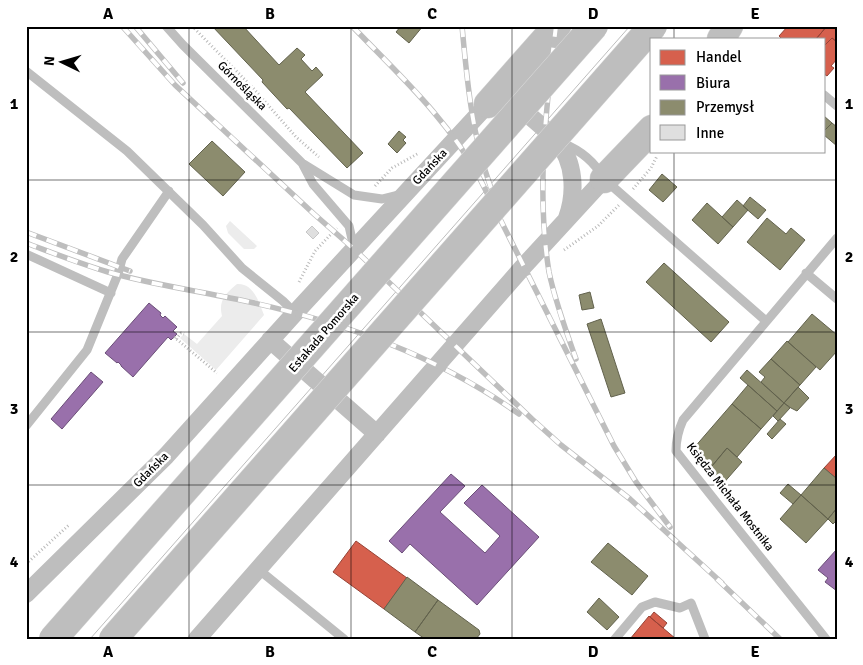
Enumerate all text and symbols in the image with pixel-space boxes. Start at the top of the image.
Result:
text: A [103,4,114,24]
text: B [265,4,275,24]
text: C [427,4,437,24]
text: D [588,4,599,24]
text: E [750,4,760,24]
north arrow [38,38,88,88]
legend [650,38,826,152]
text: Handel [696,48,742,66]
text: N [41,55,58,67]
street label: Górnośląska [214,58,270,114]
text: Biura [696,74,730,92]
text: 1 [10,94,19,114]
text: 1 [845,94,854,114]
text: Przemysł [696,98,754,116]
text: Inne [696,124,724,142]
street label: Gdańska [409,146,451,188]
text: 2 [10,247,18,267]
text: 2 [845,247,853,267]
street label: Estakada Pomorska [286,290,362,376]
text: 3 [10,399,18,419]
text: 3 [845,399,853,419]
street label: Księdza Michała Mostnika [683,440,777,554]
street label: Gdańska [130,449,172,491]
text: 4 [10,552,19,572]
text: 4 [845,552,854,572]
text: A [103,642,114,662]
text: B [265,642,275,662]
text: C [427,642,437,662]
text: D [588,642,599,662]
text: E [750,642,760,662]

